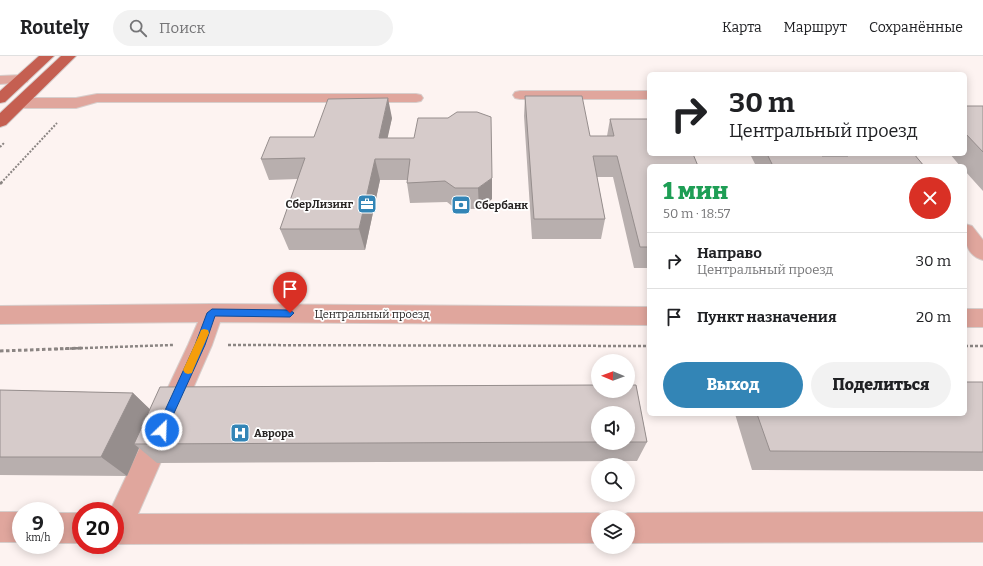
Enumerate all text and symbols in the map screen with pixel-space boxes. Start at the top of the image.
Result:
search box [113,10,393,46]
text: Routely [20,16,89,39]
icon: search [127,17,149,39]
text: Поиск [159,19,205,37]
text: Карта [722,19,762,36]
text: Маршрут [784,19,847,36]
text: Сохранённые [869,19,963,36]
text: 30 m [729,86,795,119]
icon: right [663,88,715,140]
text: Центральный проезд [729,120,918,142]
text: 1 мин [663,177,728,205]
button: close [909,177,951,219]
office icon: СберЛизинг [356,193,378,215]
bank icon: Сбербанк [450,194,472,216]
place label: СберЛизинг [286,198,353,211]
place label: Сбербанк [475,199,528,212]
text: 50 m · 18:57 [663,206,730,221]
text: Направо [697,244,762,262]
icon: right [663,250,685,272]
text: 30 m [916,252,951,270]
text: Центральный проезд [697,262,833,277]
pin [273,272,307,313]
icon: arrive [279,278,301,300]
icon: arrive [663,306,685,328]
street label: Центральный проезд [314,308,430,321]
text: Пункт назначения [697,308,837,326]
text: 20 m [916,308,951,326]
north arrow [591,354,635,398]
map controls [591,354,635,554]
button: Выход [663,362,803,408]
button: Поделиться [811,362,951,408]
button: sound [591,406,635,450]
position arrow [141,409,183,451]
hospital icon: Аврора [229,422,251,444]
place label: Аврора [254,427,295,440]
button: search [591,458,635,502]
speed limit sign: 20 [72,502,124,554]
button: layers [591,510,635,554]
text: 9 [32,511,44,535]
text: km/h [26,532,50,544]

